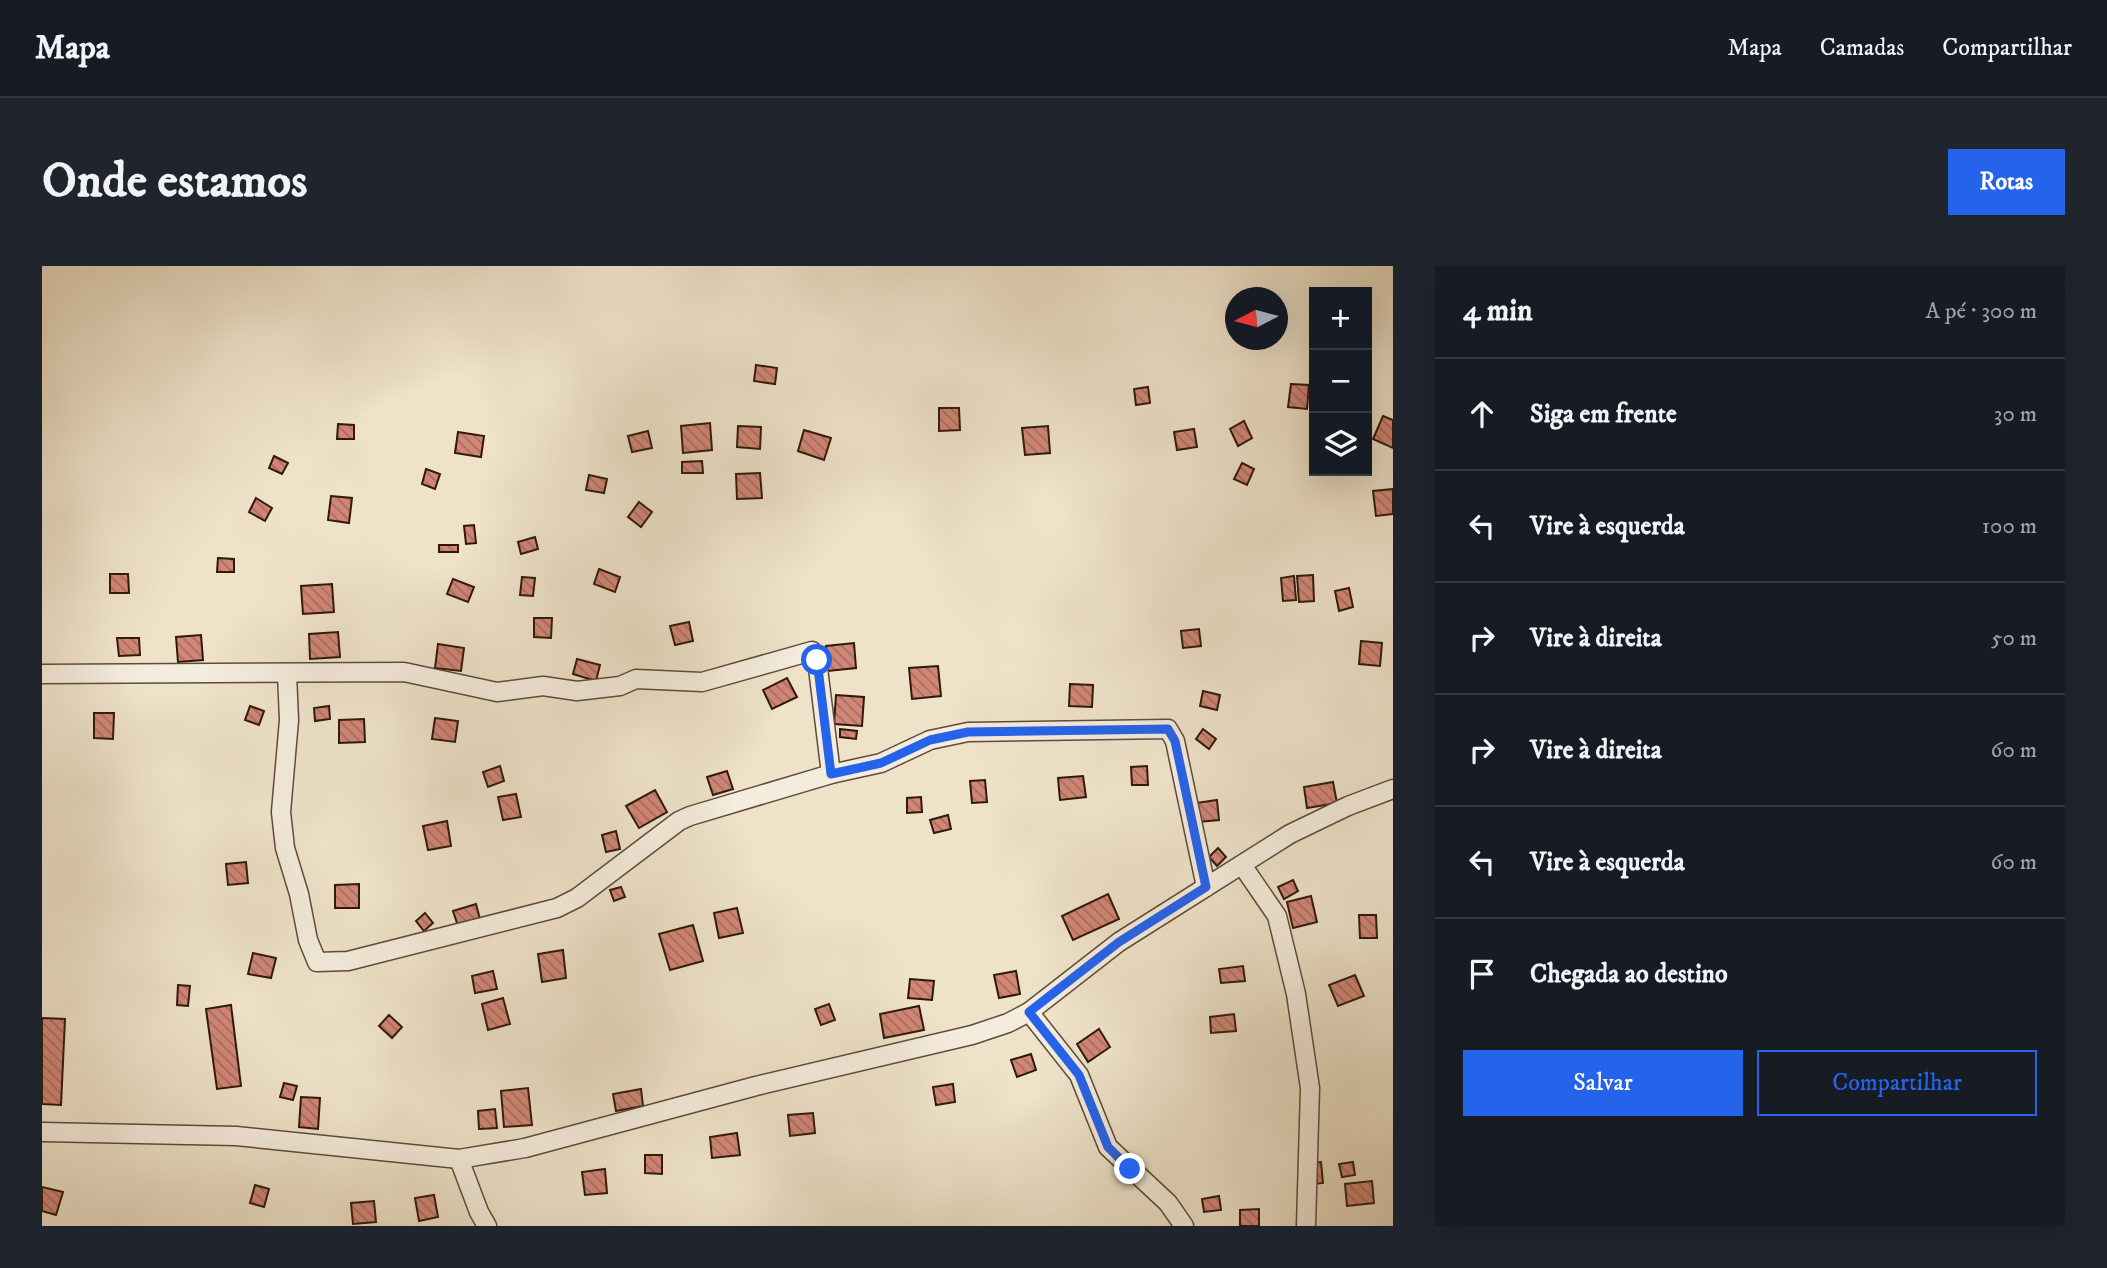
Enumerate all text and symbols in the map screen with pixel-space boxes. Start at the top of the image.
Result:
text: Mapa [35,28,110,69]
text: Mapa [1727,33,1782,63]
text: Camadas [1820,33,1904,63]
text: Compartilhar [1942,33,2072,63]
button: Rotas [1948,149,2065,215]
text: Onde estamos [42,151,307,213]
north arrow [1225,287,1288,350]
map controls [1309,287,1372,476]
button: + [1309,287,1372,350]
text: 4 min [1463,293,1533,330]
text: A pé · 300 m [1925,297,2037,326]
button: − [1309,350,1372,413]
icon: ahead [1463,395,1501,433]
text: Siga em frente [1530,398,1677,431]
text: 30 m [1994,400,2037,429]
button: layers [1309,413,1372,476]
icon: left [1463,507,1501,545]
text: Vire à esquerda [1530,510,1685,543]
text: 100 m [1982,512,2037,541]
icon: right [1463,619,1501,657]
text: Vire à direita [1530,622,1662,655]
text: 50 m [1991,624,2037,653]
route start [801,644,832,675]
icon: right [1463,731,1501,769]
text: Vire à direita [1530,734,1662,767]
text: 60 m [1990,736,2037,765]
icon: left [1463,843,1501,881]
text: Vire à esquerda [1530,846,1685,879]
text: 60 m [1990,848,2037,877]
icon: arrive [1463,955,1501,993]
text: Chegada ao destino [1530,958,1728,991]
button: Salvar [1463,1050,1743,1116]
button: Compartilhar [1757,1050,2037,1116]
route end [1114,1153,1145,1184]

